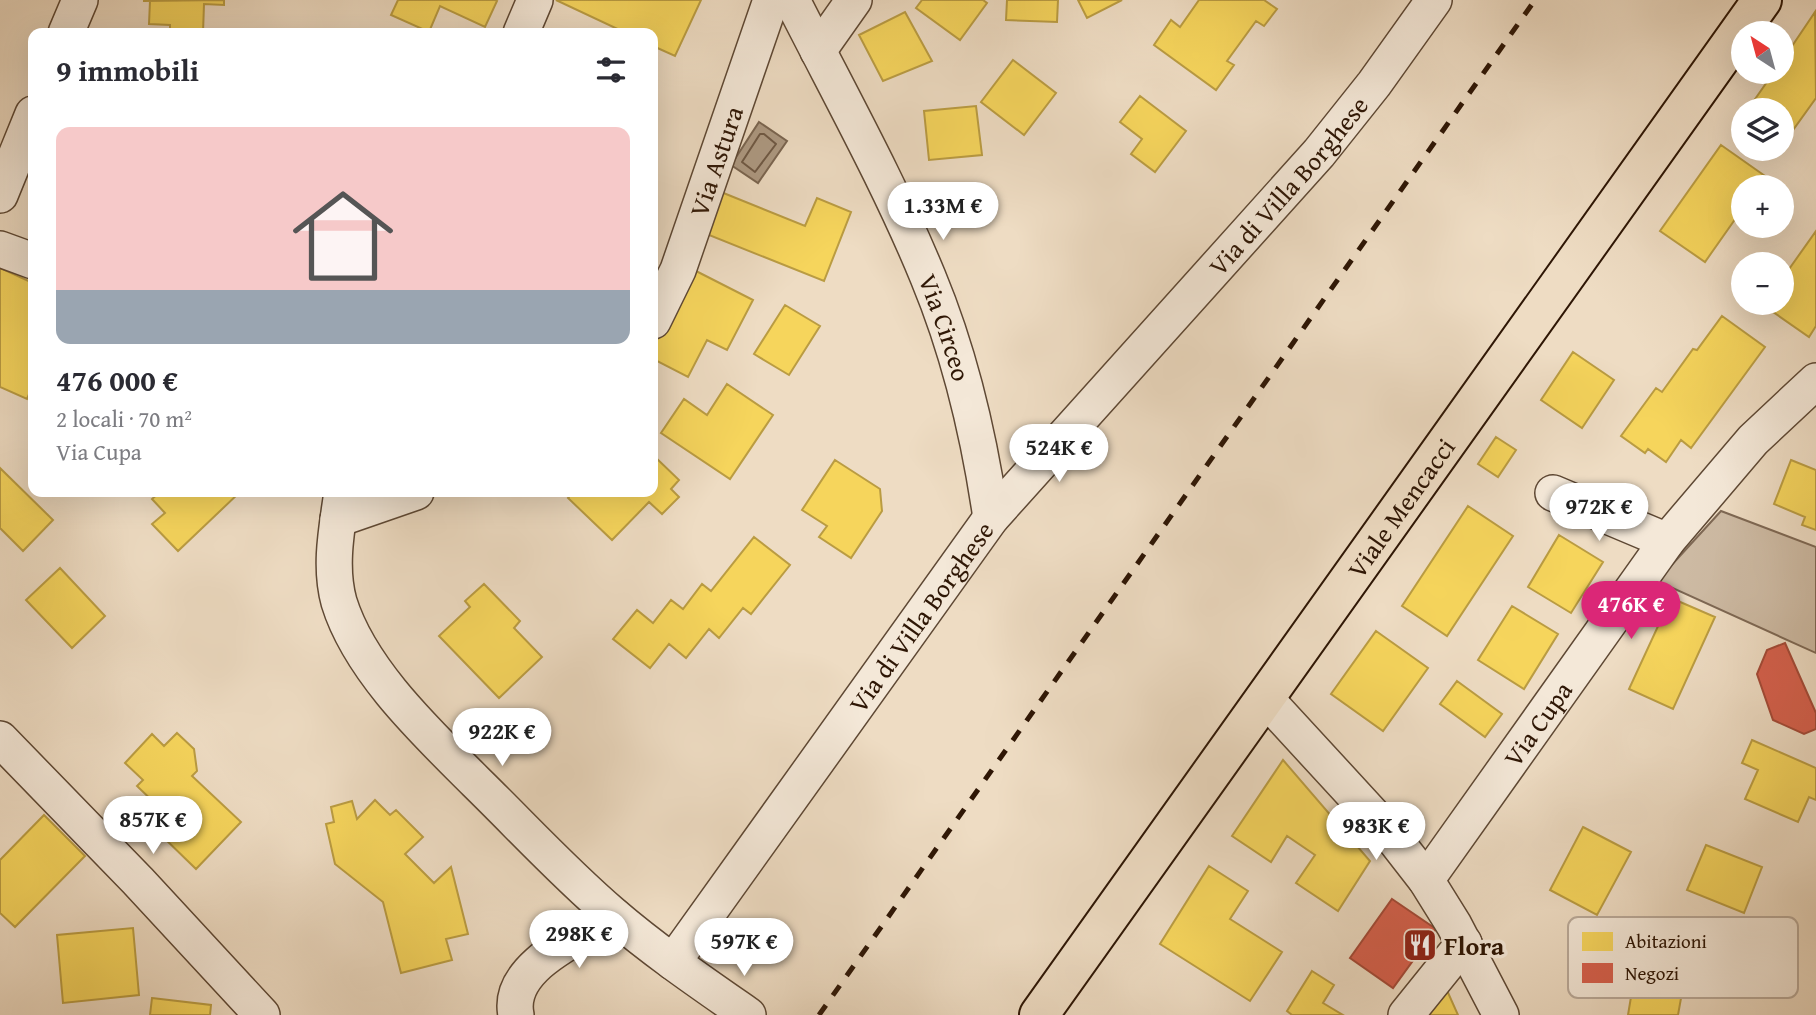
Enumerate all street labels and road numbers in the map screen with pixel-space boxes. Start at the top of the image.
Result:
street label: Via di Villa Borghese [1199,87,1377,284]
street label: Via Astura [678,100,753,222]
street label: Via Circeo [909,268,982,385]
street label: Viale Mencacci [1337,429,1464,586]
street label: Via di Villa Borghese [838,513,1003,720]
street label: Via Cupa [1493,672,1582,774]

